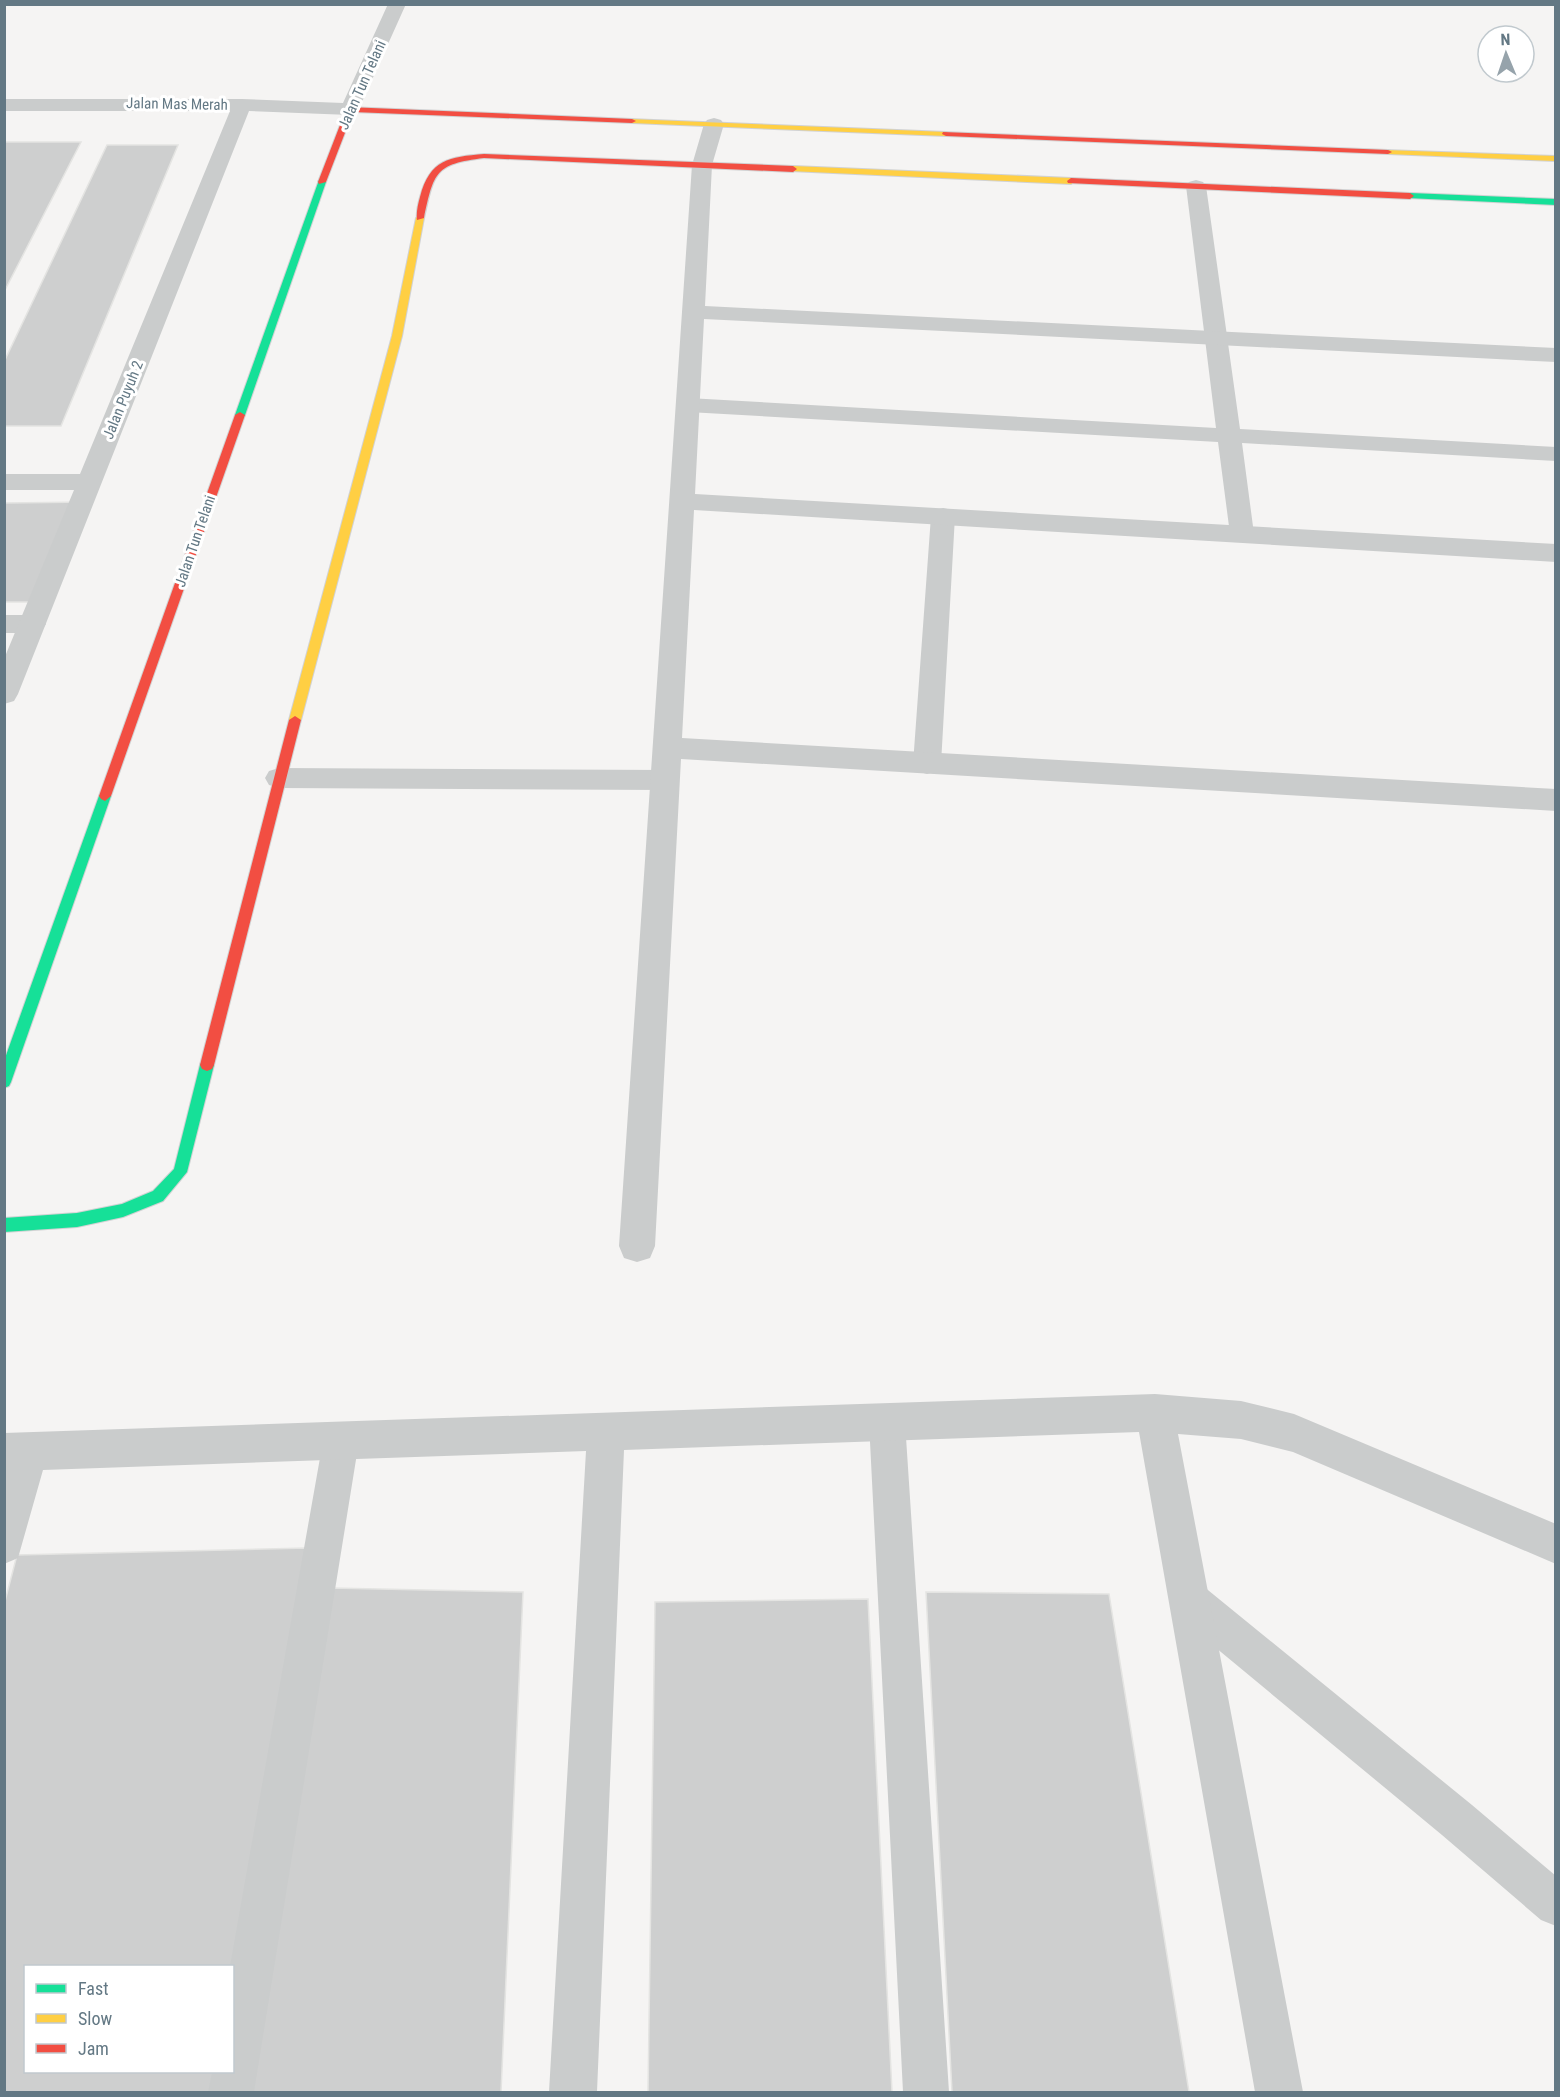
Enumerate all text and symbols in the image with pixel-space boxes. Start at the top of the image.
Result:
north arrow [1476,24,1536,84]
text: N [1500,30,1511,49]
street label: Jalan Tun Telani [334,38,390,132]
street label: Jalan Mas Merah [126,94,228,114]
street label: Jalan Puyuh 2 [99,358,147,442]
street label: Jalan Tun Telani [171,493,219,589]
legend [24,1965,234,2073]
text: Fast [78,1978,109,1999]
text: Slow [78,2008,113,2029]
text: Jam [78,2038,109,2059]

